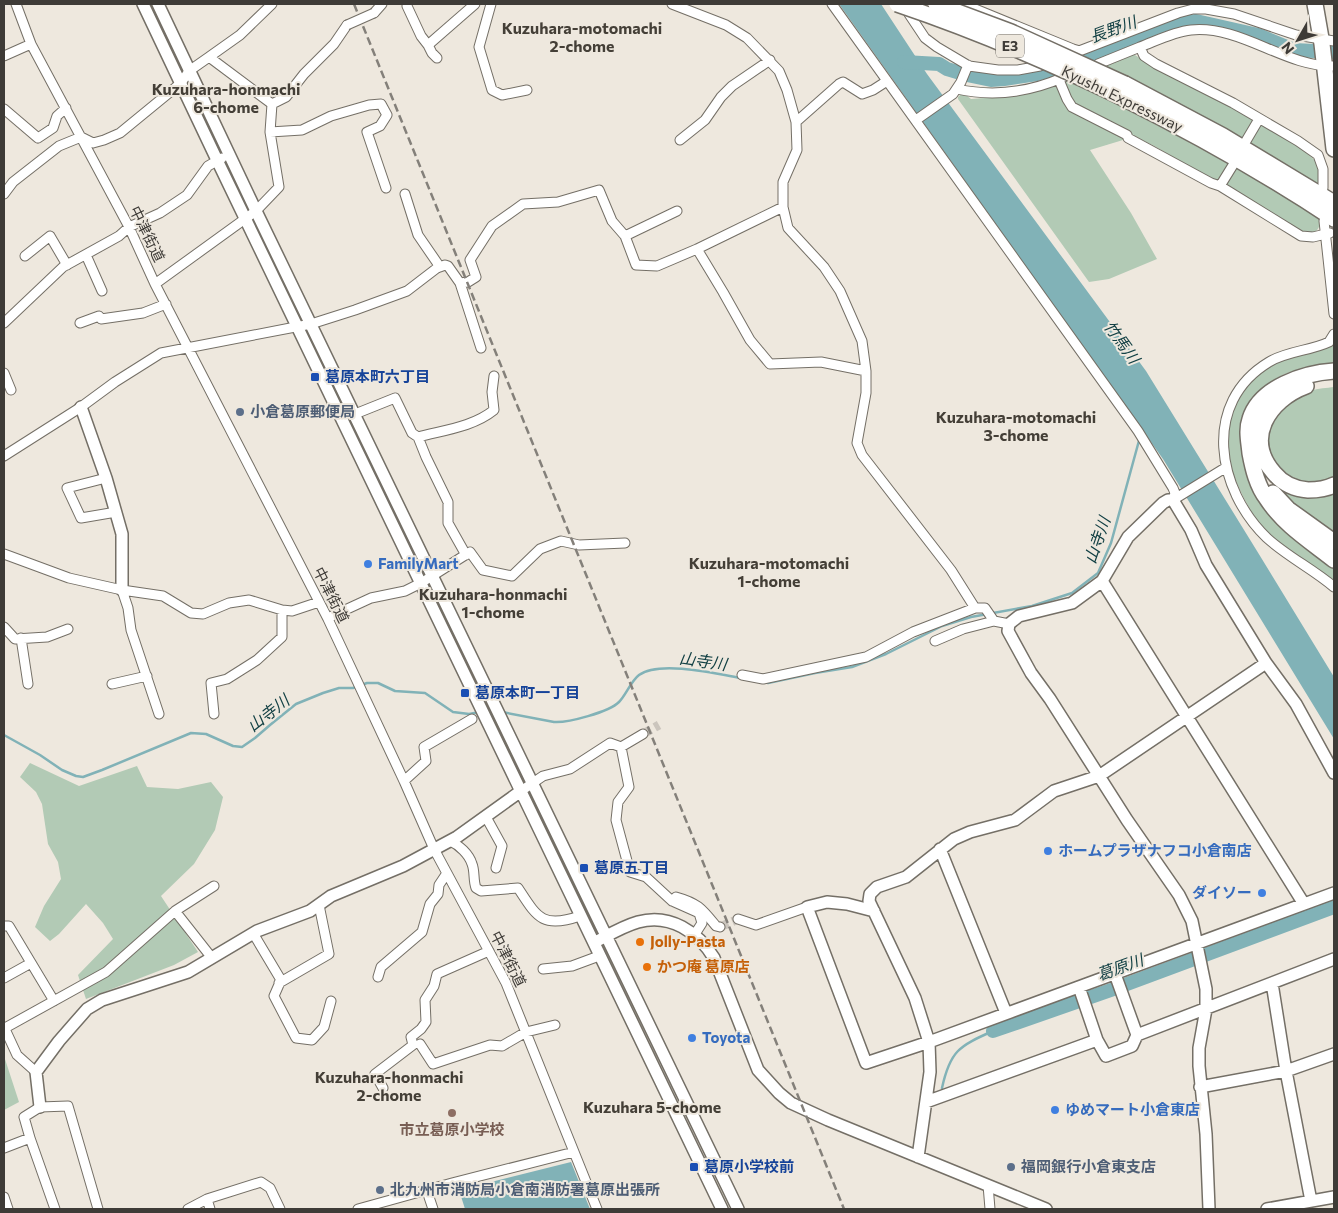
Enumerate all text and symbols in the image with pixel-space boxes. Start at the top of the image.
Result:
water label: 長野川 [1087,11,1141,46]
north arrow [1273,15,1323,65]
district label: Kuzuhara-motomachi 2-chome [502,18,662,55]
road number: E3 [996,34,1024,58]
text: N [1278,39,1297,58]
street label: Kyushu Expressway [1059,61,1186,135]
district label: Kuzuhara-honmachi 6-chome [152,79,300,116]
street label: 中津街道 [127,203,169,264]
water label: 竹馬川 [1101,317,1145,368]
place label: 葛原本町六丁目 [325,367,430,385]
marker: 葛原本町六丁目 [309,371,321,383]
place label: 小倉葛原郵便局 [250,402,355,420]
marker: 小倉葛原郵便局 [234,406,246,418]
district label: Kuzuhara-motomachi 3-chome [936,407,1096,444]
water label: 山寺川 [1080,512,1114,566]
district label: Kuzuhara-motomachi 1-chome [689,553,849,590]
place label: FamilyMart [378,554,459,572]
marker: FamilyMart [362,558,374,570]
street label: 中津街道 [310,564,354,625]
district label: Kuzuhara-honmachi 1-chome [419,584,567,621]
water label: 山寺川 [678,648,730,674]
place label: 葛原本町一丁目 [475,683,580,701]
marker: 葛原本町一丁目 [459,687,471,699]
water label: 山寺川 [243,689,294,735]
place label: ホームプラザナフコ小倉南店 [1058,841,1252,859]
marker: ホームプラザナフコ小倉南店 [1042,845,1054,857]
place label: 葛原五丁目 [594,858,669,876]
marker: 葛原五丁目 [578,862,590,874]
place label: ダイソー [1192,883,1252,901]
marker: ダイソー [1256,887,1268,899]
street label: 中津街道 [487,928,531,989]
place label: Jolly-Pasta [650,932,725,950]
marker: Jolly-Pasta [634,936,646,948]
water label: 葛原川 [1094,949,1148,984]
place label: かつ庵 葛原店 [657,957,750,975]
marker: かつ庵 葛原店 [641,961,653,973]
place label: Toyota [702,1028,750,1046]
marker: Toyota [686,1032,698,1044]
district label: Kuzuhara-honmachi 2-chome [315,1067,463,1104]
district label: Kuzuhara 5-chome [583,1097,721,1116]
place label: ゆめマート小倉東店 [1065,1100,1200,1118]
marker: ゆめマート小倉東店 [1049,1104,1061,1116]
marker: 市立葛原小学校 [446,1107,458,1119]
place label: 市立葛原小学校 [399,1120,505,1138]
place label: 葛原小学校前 [704,1157,794,1175]
place label: 福岡銀行小倉東支店 [1020,1157,1156,1175]
marker: 葛原小学校前 [688,1161,700,1173]
marker: 福岡銀行小倉東支店 [1005,1161,1017,1173]
place label: 北九州市消防局小倉南消防署葛原出張所 [390,1180,660,1198]
marker: 北九州市消防局小倉南消防署葛原出張所 [374,1184,386,1196]

